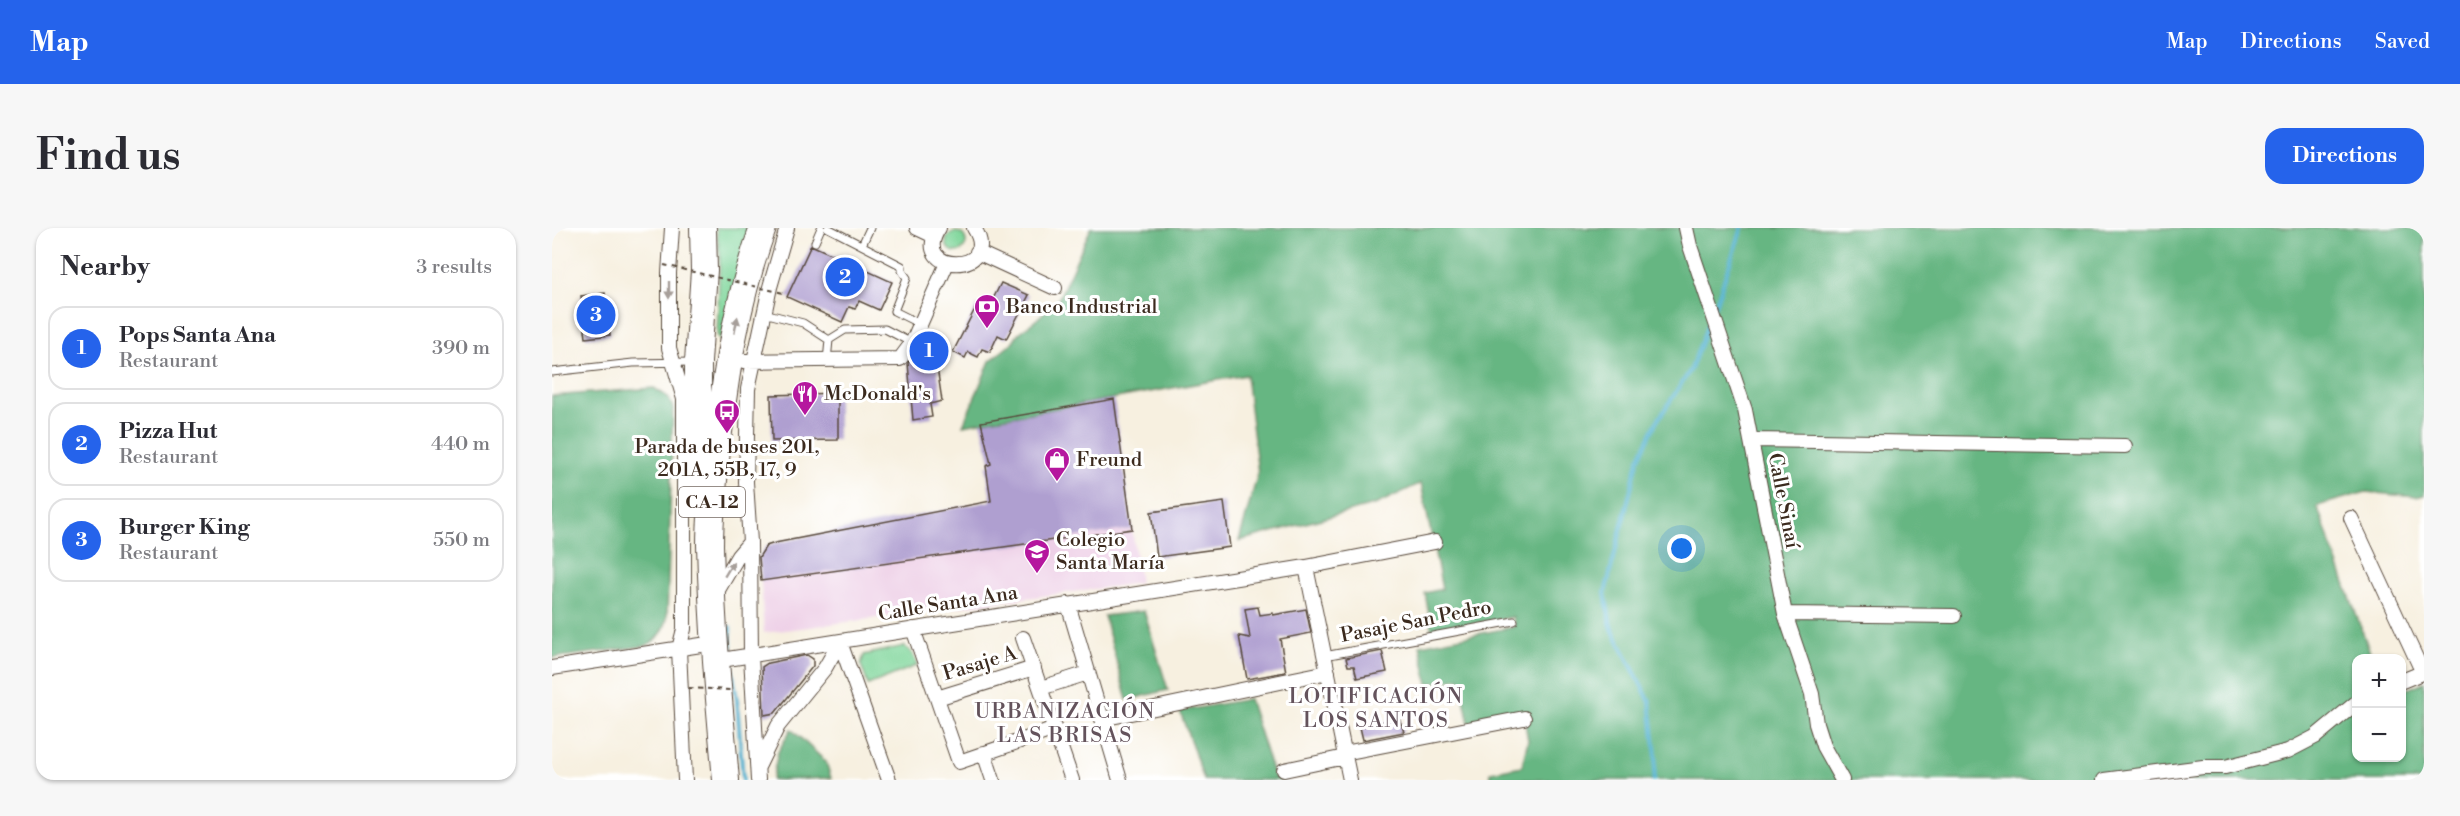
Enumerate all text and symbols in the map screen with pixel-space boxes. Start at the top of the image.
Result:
text: Map [30,25,89,60]
text: Map [2166,29,2208,55]
text: Directions [2241,29,2342,55]
text: Saved [2375,29,2430,55]
button: Directions [2265,128,2424,184]
text: Find us [36,130,180,183]
text: Nearby [60,251,150,283]
pin: 2 [826,254,864,300]
text: 3 results [416,255,492,280]
one-way arrow [664,280,674,299]
pin: 3 [576,292,615,338]
bank icon: Banco Industrial [972,292,1002,330]
place label: Banco Industrial [1005,295,1158,320]
one-way arrow [732,315,741,334]
text: Pops Santa Ana [119,322,276,349]
pin: 1 [910,328,949,374]
text: 1 [77,336,86,361]
text: 390 m [432,336,490,361]
text: Restaurant [119,349,218,374]
restaurant icon: McDonald's [790,379,820,417]
place label: McDonald's [824,382,931,407]
bus stop icon: Parada de buses 201, 201A, 55B, 17, 9 [712,397,742,435]
text: Pizza Hut [119,418,217,445]
text: 2 [75,432,88,457]
text: 440 m [431,432,490,457]
place label: Parada de buses 201, 201A, 55B, 17, 9 [635,435,819,483]
text: Restaurant [119,445,218,470]
shop icon: Freund [1042,445,1072,483]
place label: Freund [1076,448,1143,473]
street label: Calle Sinaí [1762,451,1805,552]
road number: CA-12 [679,487,745,517]
text: Burger King [119,514,250,541]
text: 3 [75,528,88,553]
text: 550 m [433,528,490,553]
place label: Colegio Santa María [1056,528,1166,576]
your location [1667,534,1696,563]
school or university icon: Colegio Santa María [1022,537,1052,575]
text: Restaurant [119,541,218,566]
one-way arrow [724,561,735,577]
street label: Calle Santa Ana [876,581,1020,627]
street label: Pasaje San Pedro [1338,595,1494,649]
street label: Pasaje A [940,641,1021,687]
map controls [2352,654,2406,762]
button: + [2352,654,2406,708]
district label: LOTIFICACIÓN LOS SANTOS [1288,681,1464,734]
district label: URBANIZACIÓN LAS BRISAS [974,696,1156,749]
button: − [2352,708,2406,762]

